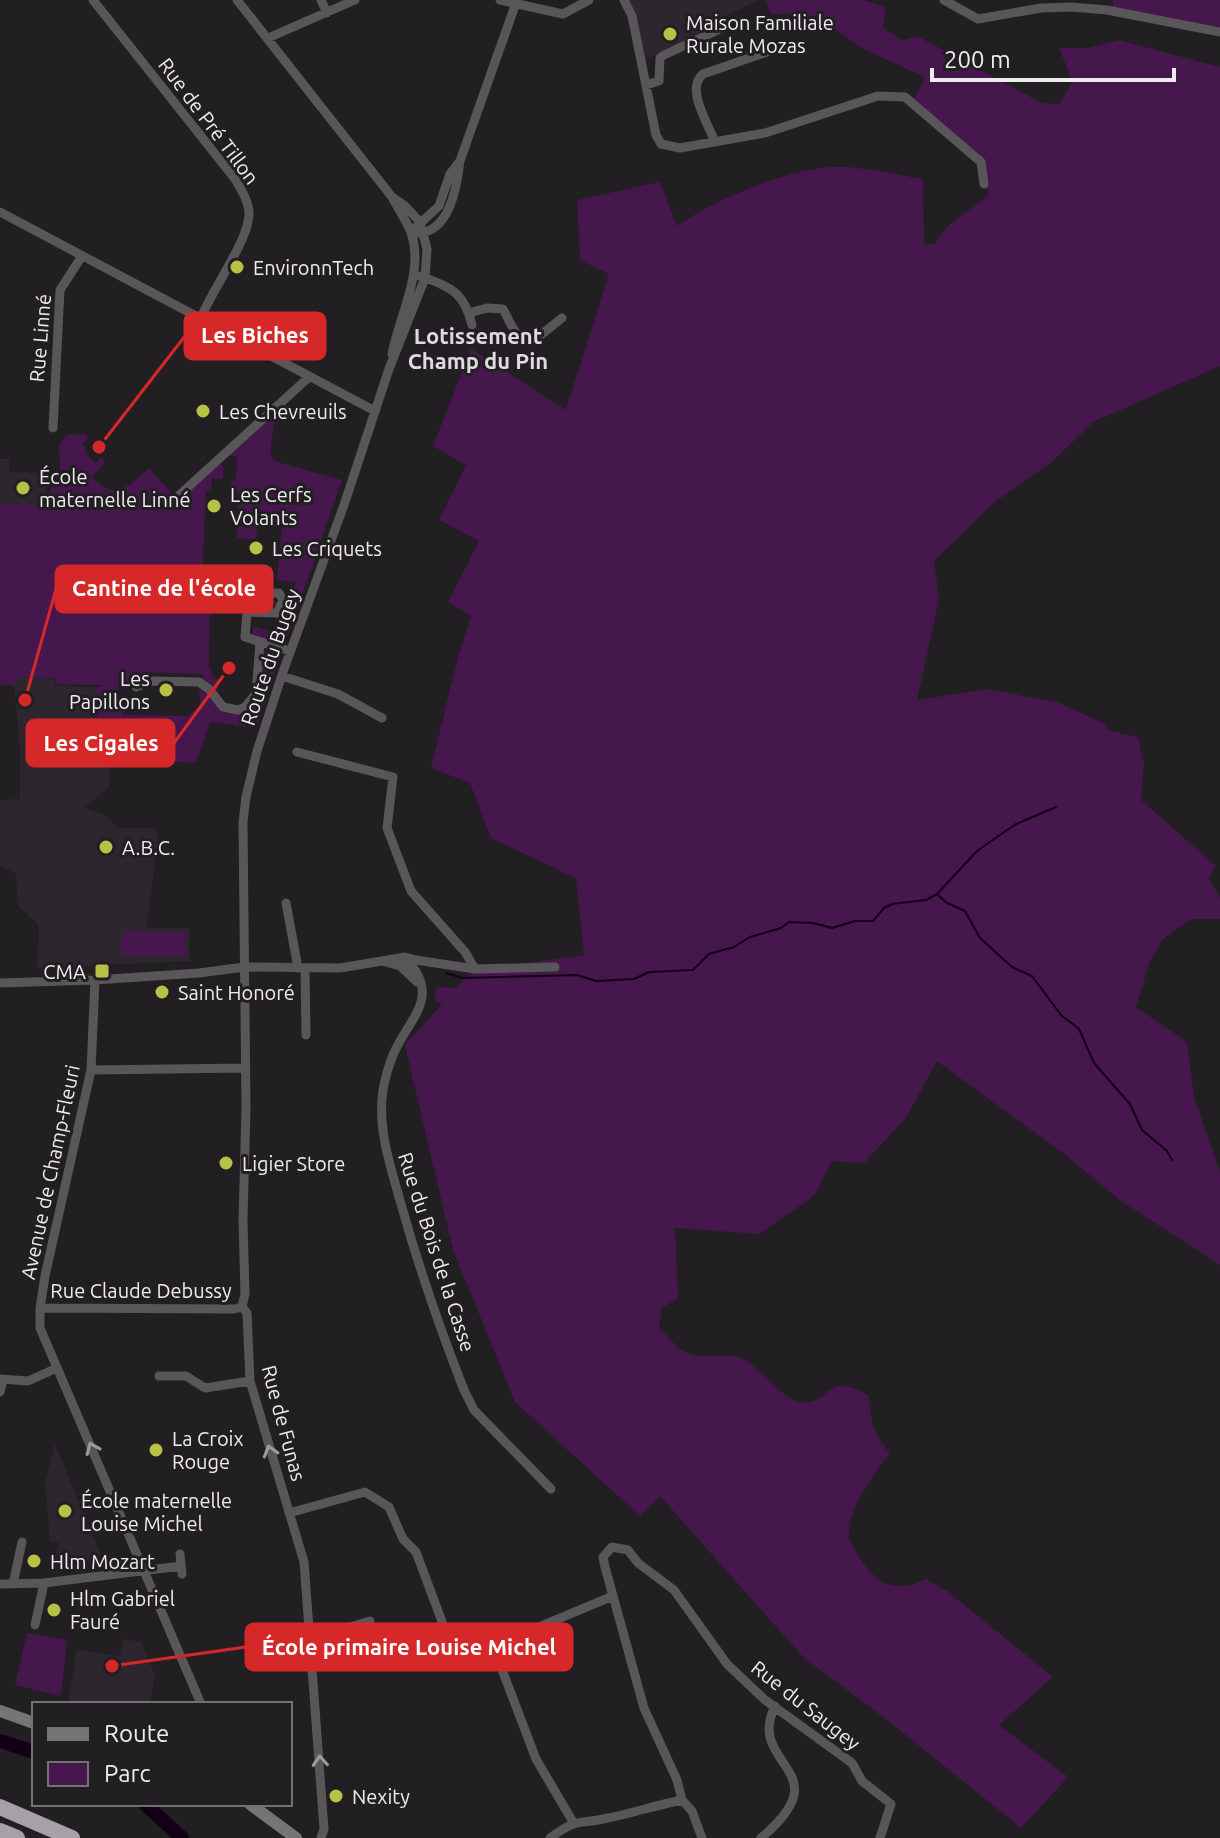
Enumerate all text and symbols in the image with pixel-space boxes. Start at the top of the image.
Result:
place label: Maison Familiale Rurale Mozas [686,11,834,57]
marker: Maison Familiale Rurale Mozas [661,25,679,43]
scale bar [932,32,1174,82]
text: 200 m [944,46,1011,73]
street label: Rue de Pré Tillon [154,53,264,189]
place label: EnvironnTech [253,256,374,279]
marker: EnvironnTech [228,258,246,276]
street label: Rue Linné [25,293,55,383]
callout: Les Biches [185,313,325,359]
text: Les Biches [201,322,309,347]
district label: Lotissement Champ du Pin [408,323,548,373]
place label: Les Chevreuils [219,400,347,423]
marker: Les Chevreuils [194,402,212,420]
place label: École maternelle Linné [39,465,190,511]
marker: École maternelle Linné [14,479,32,497]
place label: Les Cerfs Volants [230,483,312,529]
marker: Les Cerfs Volants [205,497,223,515]
place label: Les Criquets [272,537,382,560]
marker: Les Criquets [247,539,265,557]
callout: Cantine de l'école [56,566,272,612]
text: Cantine de l'école [72,575,256,600]
street label: Route du Bugey [236,585,304,728]
place label: Les Papillons [69,667,150,713]
marker: Les Papillons [157,681,175,699]
callout: Les Cigales [27,720,174,766]
text: Les Cigales [43,730,159,755]
place label: A.B.C. [122,836,175,859]
marker: A.B.C. [97,838,115,856]
place label: CMA [43,960,86,983]
marker: CMA [93,962,111,980]
place label: Saint Honoré [178,981,295,1004]
marker: Saint Honoré [153,983,171,1001]
street label: Avenue de Champ-Fleuri [16,1063,84,1281]
street label: Rue du Bois de la Casse [394,1149,480,1355]
place label: Ligier Store [242,1152,345,1175]
marker: Ligier Store [217,1154,235,1172]
street label: Rue Claude Debussy [50,1279,232,1302]
street label: Rue de Funas [258,1363,310,1483]
place label: La Croix Rouge [172,1427,244,1473]
marker: La Croix Rouge [147,1441,165,1459]
one-way arrow [86,1442,102,1456]
one-way arrow [262,1445,279,1459]
place label: École maternelle Louise Michel [81,1489,232,1535]
marker: École maternelle Louise Michel [56,1502,74,1520]
place label: Hlm Mozart [50,1550,155,1573]
marker: Hlm Mozart [25,1552,43,1570]
place label: Hlm Gabriel Fauré [70,1587,175,1633]
marker: Hlm Gabriel Fauré [45,1601,63,1619]
callout: École primaire Louise Michel [246,1624,572,1670]
text: École primaire Louise Michel [262,1634,557,1659]
street label: Rue du Saugey [747,1655,865,1755]
legend [32,1702,292,1806]
text: Route [104,1720,169,1747]
one-way arrow [312,1754,329,1767]
text: Parc [104,1760,151,1787]
place label: Nexity [352,1785,410,1808]
marker: Nexity [327,1787,345,1805]

